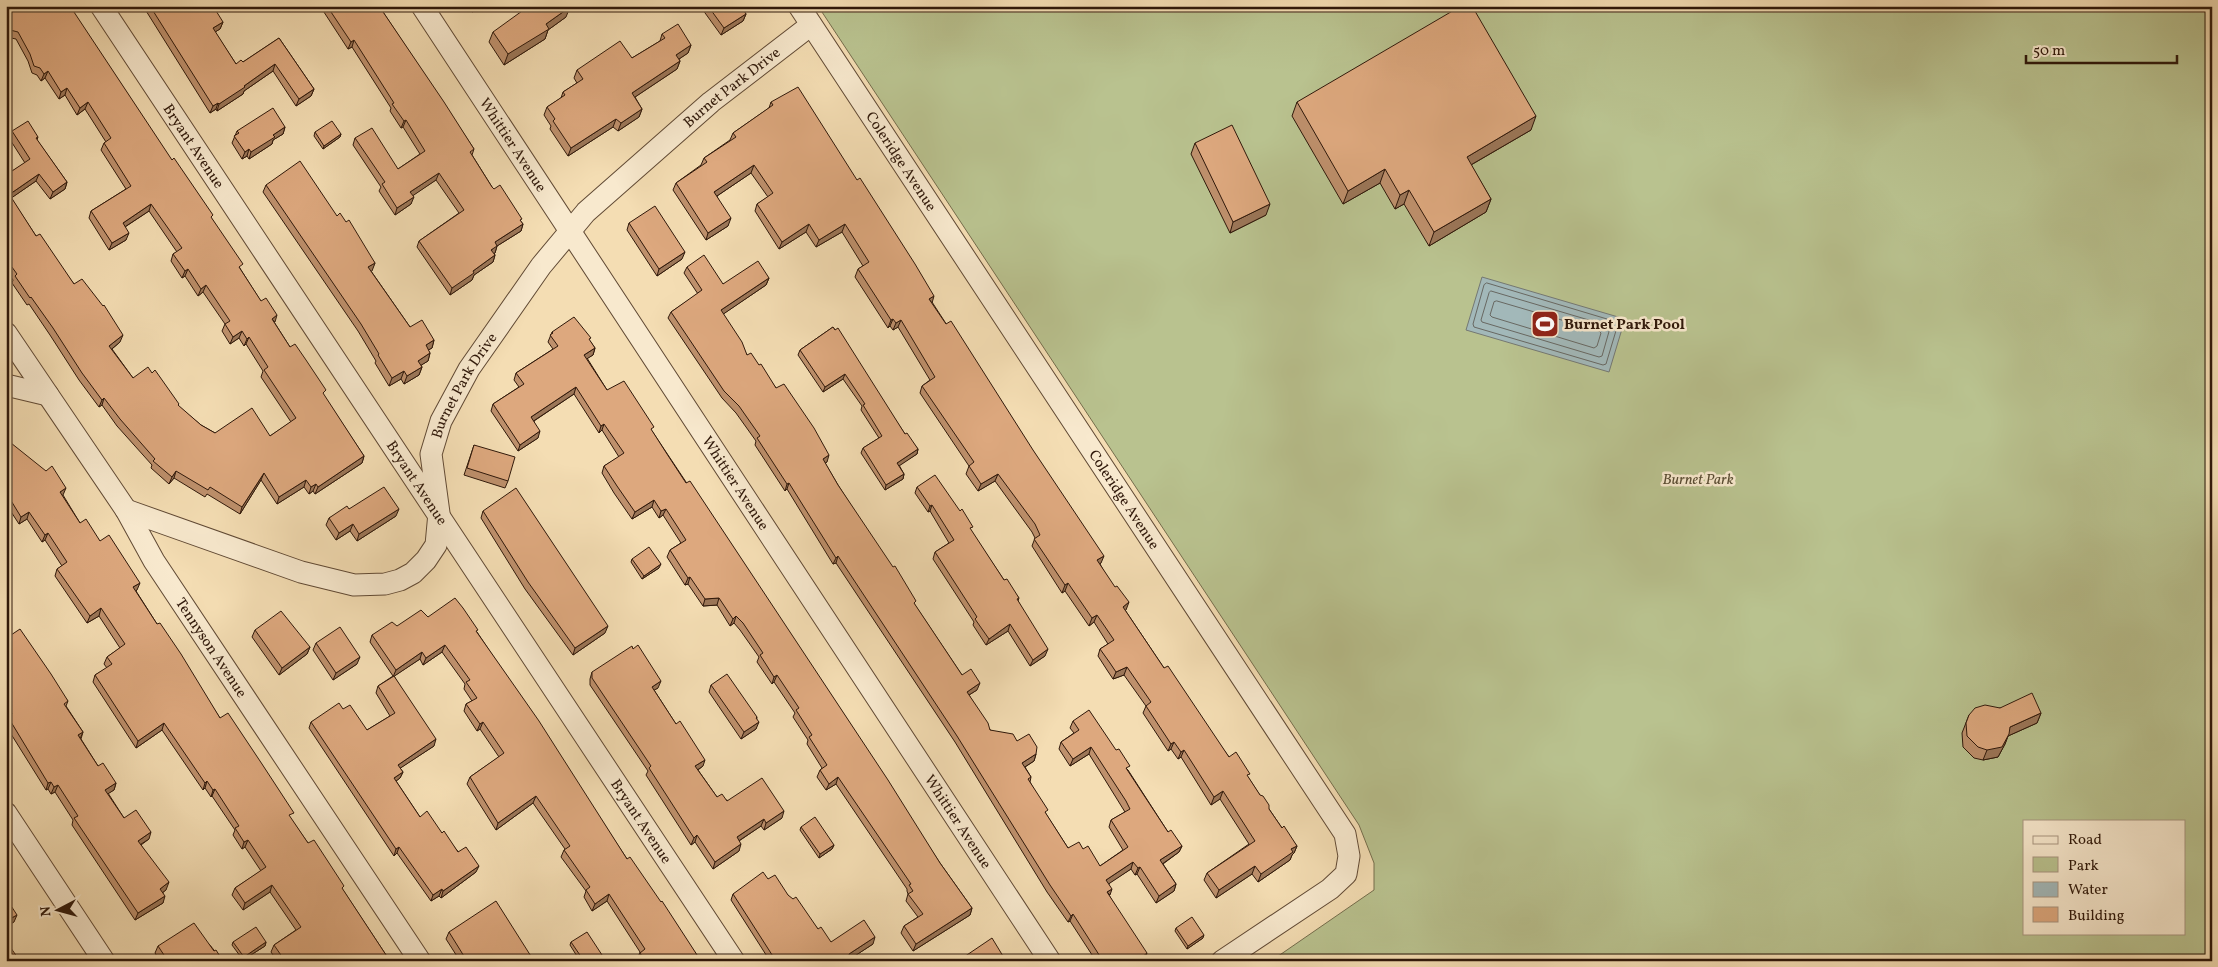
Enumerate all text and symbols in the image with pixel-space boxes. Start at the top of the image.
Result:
scale bar [2026,32,2177,64]
text: 50 m [2033,41,2065,62]
street label: Burnet Park Drive [679,43,786,134]
street label: Whittier Avenue [473,94,551,197]
street label: Bryant Avenue [157,100,228,193]
street label: Coleridge Avenue [860,108,941,216]
sports icon: Burnet Park Pool [1530,309,1560,339]
place label: Burnet Park Pool [1564,315,1685,336]
street label: Burnet Park Drive [427,329,503,441]
street label: Whittier Avenue [696,433,773,535]
street label: Bryant Avenue [380,437,451,530]
street label: Coleridge Avenue [1083,446,1164,554]
park label: Burnet Park [1662,470,1734,491]
street label: Tennyson Avenue [170,594,251,702]
street label: Whittier Avenue [918,771,996,874]
street label: Bryant Avenue [604,776,676,869]
legend [2023,820,2186,934]
text: Road [2068,830,2102,851]
text: Park [2068,856,2099,877]
text: Water [2068,880,2108,901]
north arrow [32,884,82,934]
text: N [37,905,57,917]
text: Building [2068,906,2125,927]

